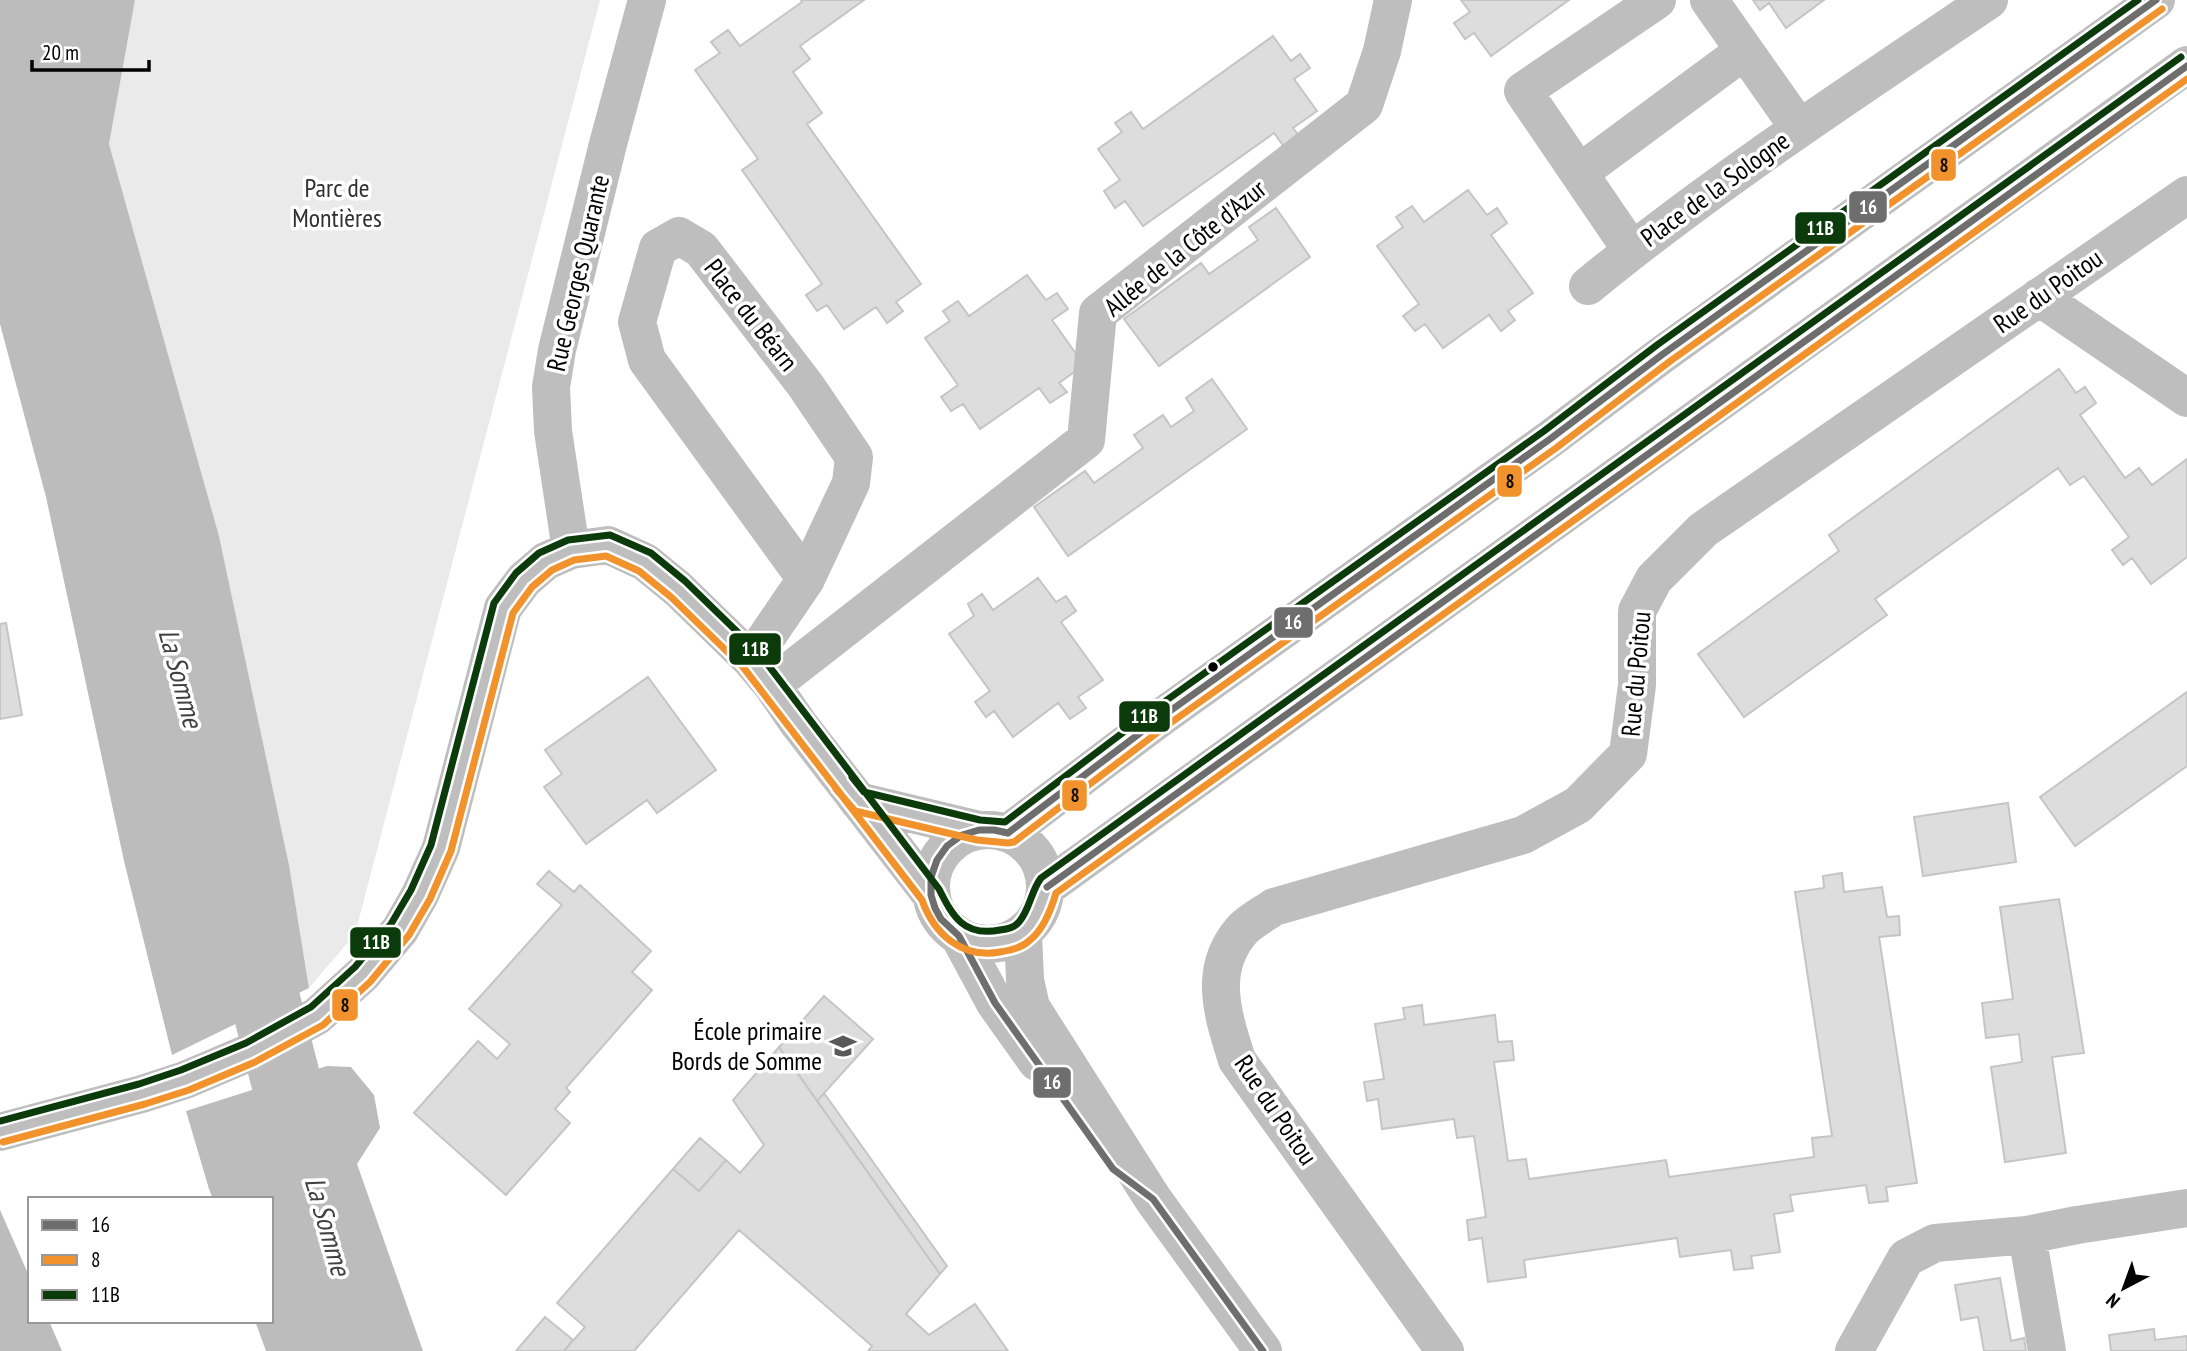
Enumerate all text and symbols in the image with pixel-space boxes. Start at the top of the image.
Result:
scale bar [32,28,149,72]
text: 20 m [42,39,79,66]
street label: Place de la Sologne [1634,124,1796,254]
line badge: 8 [1930,148,1957,182]
text: 8 [1939,153,1949,177]
park label: Parc de Montières [292,171,382,234]
street label: Rue Georges Quarante [539,171,616,374]
street label: Allée de la Côte d'Azur [1097,172,1273,323]
line badge: 16 [1848,190,1888,224]
text: 16 [1859,195,1877,219]
line badge: 11B [1794,211,1847,245]
text: 11B [1806,216,1834,240]
street label: Rue du Poitou [1987,241,2109,340]
street label: Place du Béarn [697,252,805,377]
line badge: 8 [1496,464,1523,498]
text: 8 [1505,469,1515,493]
line badge: 16 [1273,606,1314,639]
text: 16 [1284,610,1302,634]
street label: Rue du Poitou [1614,610,1657,738]
water label: La Somme [151,625,213,734]
line badge: 11B [728,632,782,666]
text: 11B [741,637,769,661]
unlabelled marker [1206,660,1220,674]
line badge: 11B [1118,700,1171,733]
text: 11B [1130,704,1158,728]
line badge: 8 [1061,779,1088,812]
text: 8 [1070,783,1080,807]
line badge: 11B [349,926,402,959]
text: 11B [362,930,390,954]
line badge: 8 [331,988,359,1022]
text: 8 [340,993,350,1017]
place label: École primaire Bords de Somme [671,1014,822,1077]
school or university icon: École primaire Bords de Somme [828,1031,858,1061]
street label: Rue du Poitou [1228,1049,1325,1171]
line badge: 16 [1032,1066,1072,1099]
text: 16 [1043,1070,1061,1094]
water label: La Somme [297,1172,361,1282]
legend [28,1197,273,1323]
text: 16 [91,1211,110,1238]
text: 8 [91,1246,100,1273]
north arrow [2089,1253,2159,1323]
text: 11B [91,1281,120,1308]
text: N [2101,1288,2125,1313]

